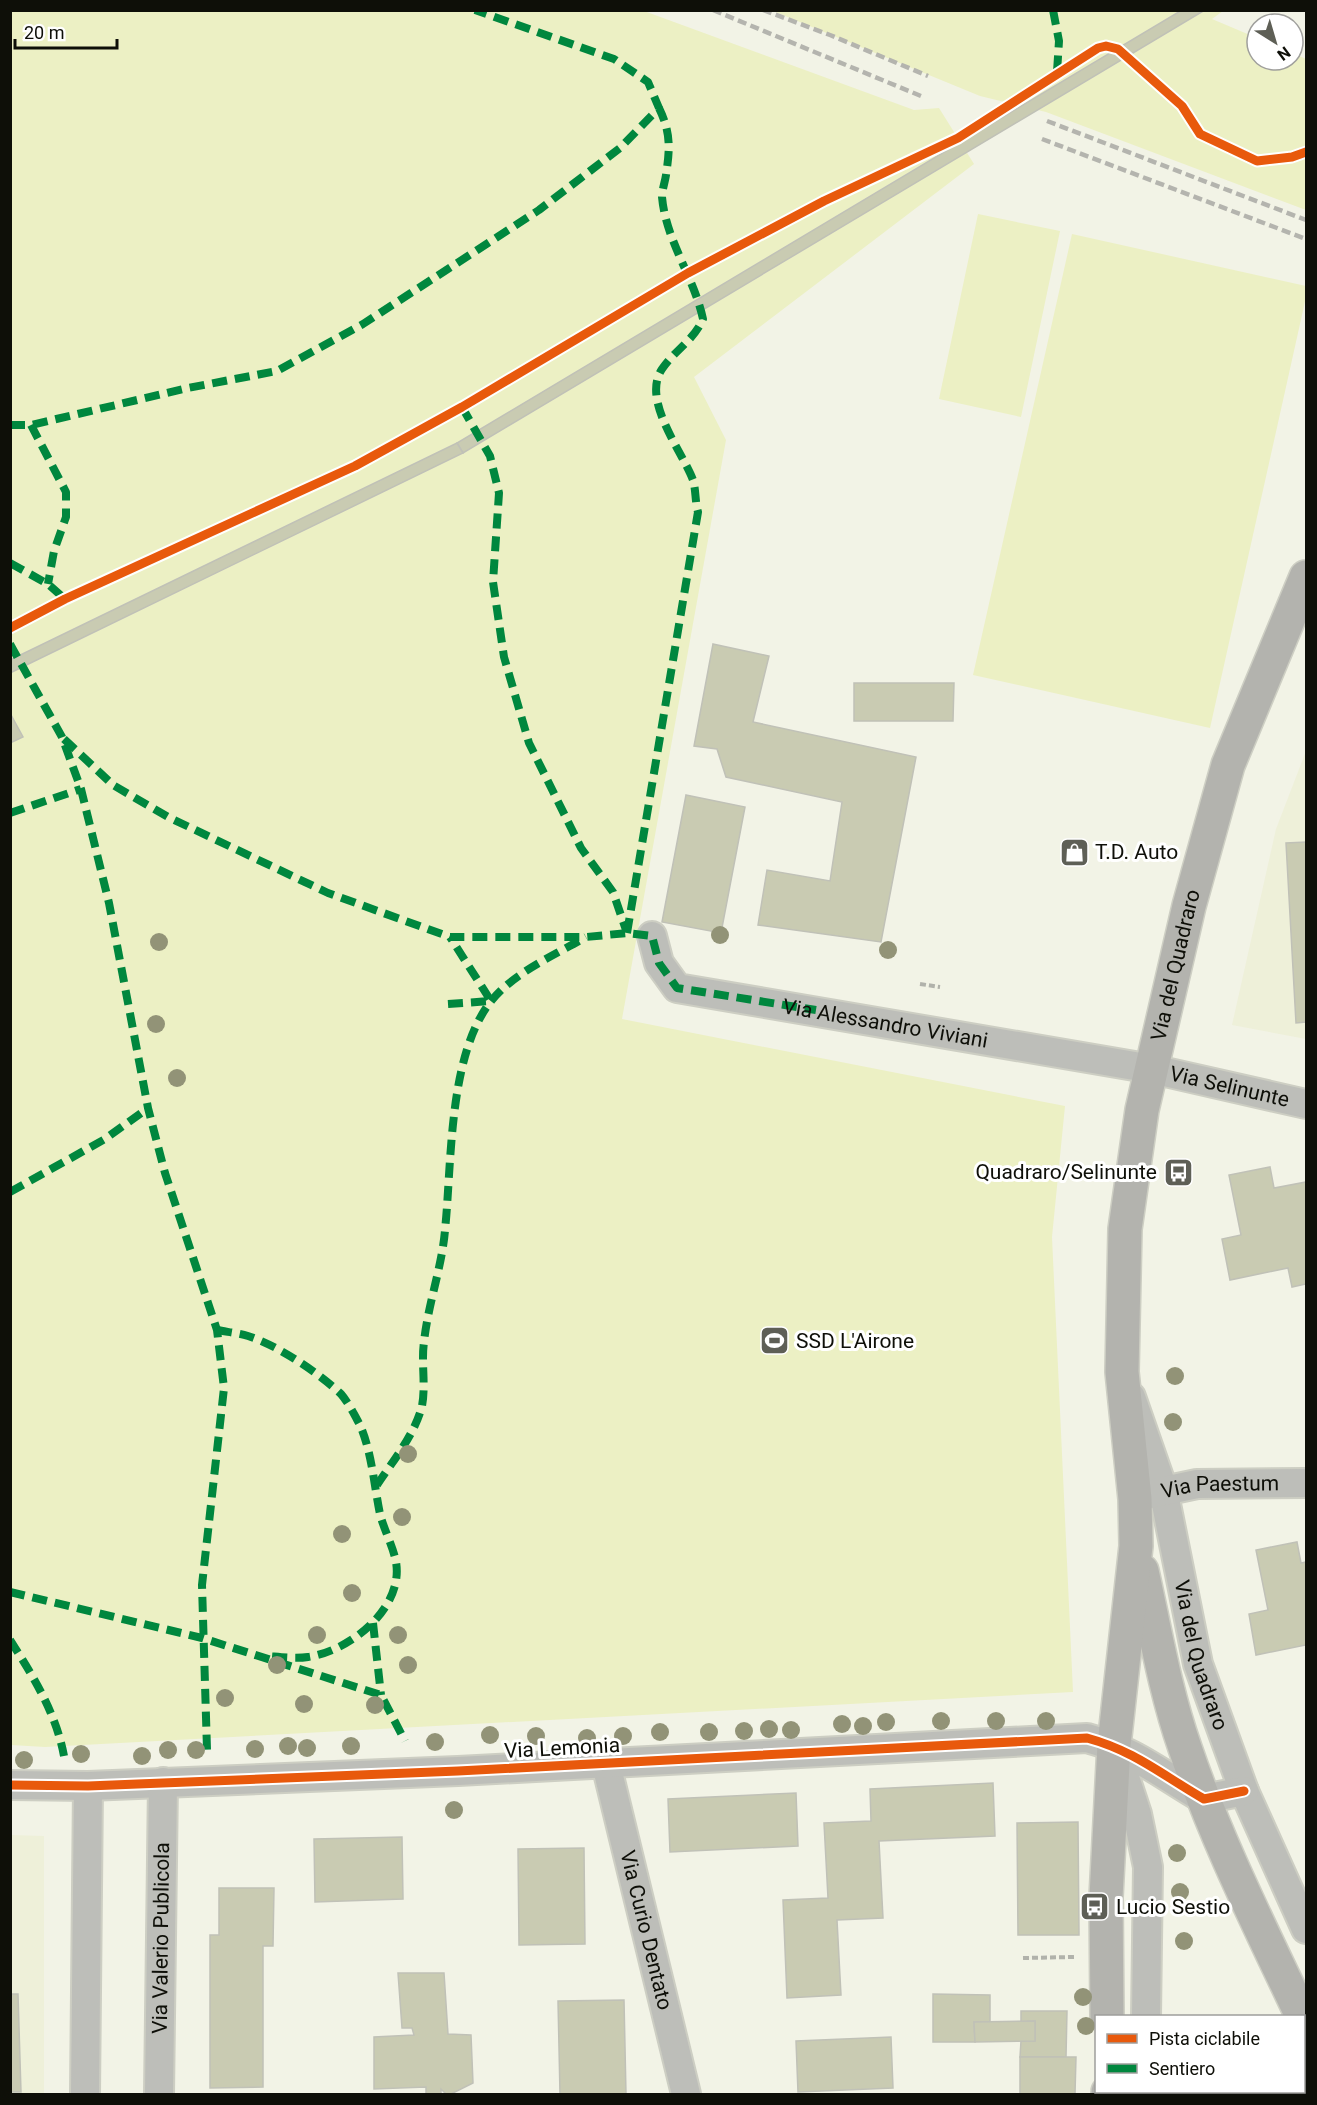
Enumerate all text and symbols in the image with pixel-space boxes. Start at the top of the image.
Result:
scale bar [15,12,117,50]
north arrow [1245,12,1305,72]
text: 20 m [24,22,64,43]
text: N [1273,43,1294,65]
shop icon: T.D. Auto [1058,836,1090,868]
place label: T.D. Auto [1095,840,1178,864]
street label: Via del Quadraro [1146,887,1205,1043]
street label: Via Alessandro Viviani [781,994,990,1053]
street label: Via Selinunte [1167,1061,1292,1112]
bus stop icon: Quadraro/Selinunte [1162,1156,1194,1188]
place label: Quadraro/Selinunte [975,1160,1157,1184]
sports icon: SSD L'Airone [759,1325,791,1357]
place label: SSD L'Airone [796,1329,914,1353]
street label: Via Paestum [1159,1471,1279,1503]
street label: Via del Quadraro [1170,1578,1233,1733]
street label: Via Lemonia [503,1733,621,1763]
street label: Via Valerio Publicola [148,1842,174,2034]
street label: Via Curio Dentato [615,1848,677,2012]
bus stop icon: Lucio Sestio [1079,1891,1111,1923]
place label: Lucio Sestio [1116,1895,1230,1919]
legend [1095,2015,1305,2093]
text: Pista ciclabile [1149,2028,1260,2049]
text: Sentiero [1149,2058,1215,2079]

